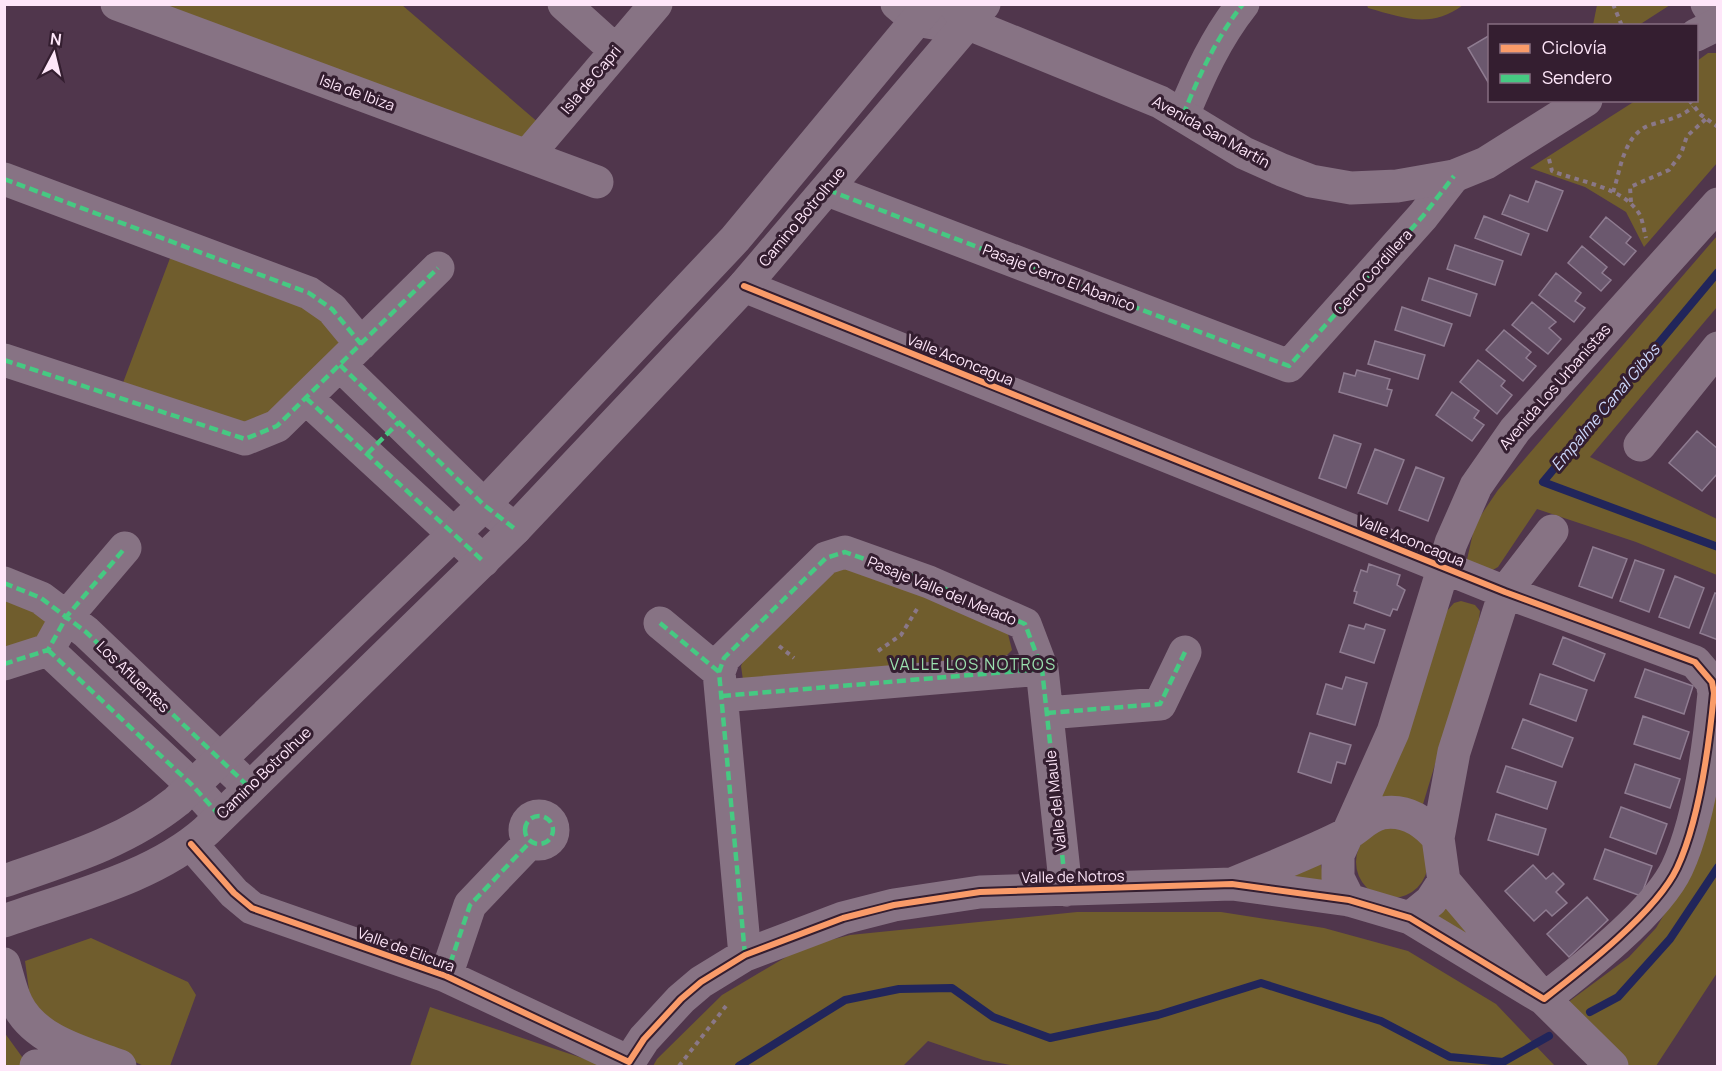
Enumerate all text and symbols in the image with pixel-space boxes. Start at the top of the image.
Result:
north arrow [24,24,84,84]
legend [1488,24,1698,102]
text: N [49,27,63,51]
text: Ciclovía [1542,35,1607,59]
street label: Isla de Capri [556,41,626,119]
text: Sendero [1542,65,1612,89]
street label: Isla de Ibiza [317,69,398,116]
street label: Avenida San Martín [1149,90,1274,173]
street label: Camino Botrolhue [754,162,850,271]
street label: Cerro Cordillera [1329,224,1417,319]
street label: Pasaje Cerro El Abanico [980,239,1139,316]
street label: Avenida Los Urbanistas [1494,319,1615,454]
street label: Valle Aconcagua [904,329,1017,391]
water label: Empalme Canal Gibbs [1546,338,1665,475]
street label: Valle Aconcagua [1355,510,1468,572]
street label: Pasaje Valle del Melado [864,551,1020,630]
street label: Los Afluentes [92,636,175,717]
district label: VALLE LOS NOTROS [889,653,1057,675]
street label: Camino Botrolhue [212,722,316,823]
street label: Valle del Maule [1040,749,1071,853]
street label: Valle de Notros [1021,865,1125,888]
street label: Valle de Elicura [354,922,458,977]

